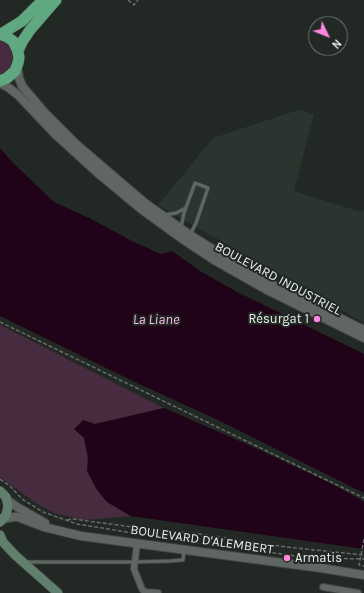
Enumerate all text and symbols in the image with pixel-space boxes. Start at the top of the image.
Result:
north arrow [308,16,348,56]
text: N [329,37,344,51]
street label: BOULEVARD INDUSTRIEL [212,239,344,319]
place label: Résurgat 1 [248,311,309,327]
water label: La Liane [133,312,179,328]
marker: Résurgat 1 [312,314,322,324]
street label: BOULEVARD D'ALEMBERT [129,522,275,558]
place label: Armatis [295,550,342,566]
marker: Armatis [282,553,292,563]

